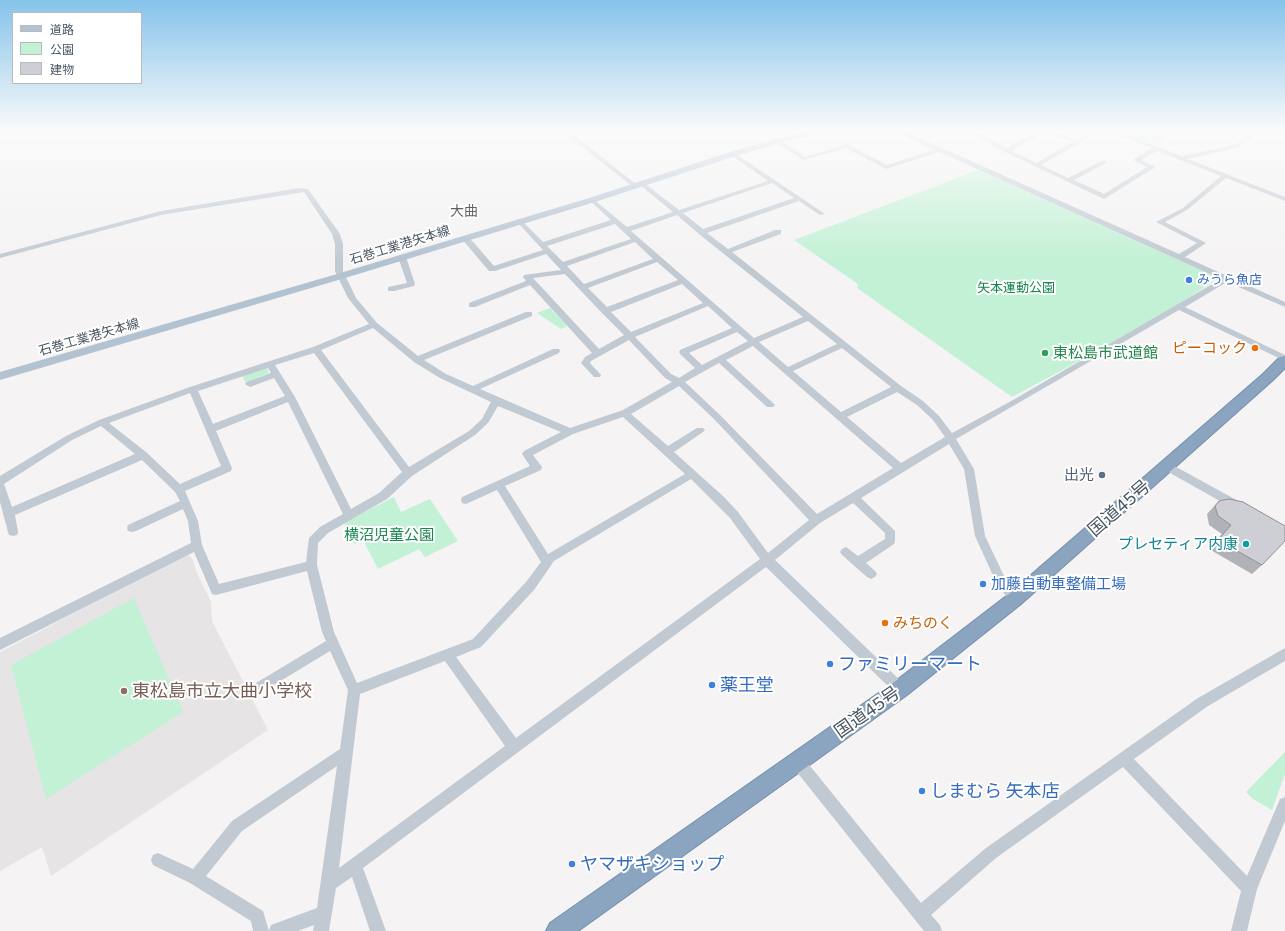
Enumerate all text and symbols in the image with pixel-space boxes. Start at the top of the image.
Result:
legend [12,12,142,84]
text: 道路 [50,22,74,36]
text: 公園 [50,42,74,56]
text: 建物 [50,62,74,76]
district label: 大曲 [450,203,478,219]
street label: 石巻工業港矢本線 [348,222,452,268]
place label: みうら魚店 [1197,272,1262,288]
marker: みうら魚店 [1184,275,1194,285]
park label: 矢本運動公園 [977,280,1055,296]
street label: 石巻工業港矢本線 [37,315,141,359]
place label: ピーコック [1172,339,1247,357]
marker: ピーコック [1250,343,1260,353]
place label: 東松島市武道館 [1053,344,1158,362]
marker: 東松島市武道館 [1040,348,1050,358]
place label: 出光 [1064,466,1094,484]
marker: 出光 [1097,470,1107,480]
street label: 国道45号 [1084,475,1154,541]
park label: 横沼児童公園 [344,526,434,544]
place label: プレセティア内康 [1118,535,1238,553]
marker: プレセティア内康 [1241,539,1251,549]
place label: 加藤自動車整備工場 [991,575,1126,593]
marker: 加藤自動車整備工場 [978,579,988,589]
place label: みちのく [893,614,953,632]
marker: みちのく [880,618,890,628]
place label: ファミリーマート [838,653,982,675]
marker: ファミリーマート [825,659,835,669]
place label: 薬王堂 [720,674,774,696]
place label: 東松島市立大曲小学校 [132,680,312,702]
marker: 薬王堂 [707,680,717,690]
street label: 国道45号 [830,682,904,742]
marker: 東松島市立大曲小学校 [119,686,129,696]
place label: しまむら 矢本店 [930,780,1059,802]
marker: しまむら 矢本店 [917,786,927,796]
place label: ヤマザキショップ [580,853,724,875]
marker: ヤマザキショップ [567,859,577,869]

